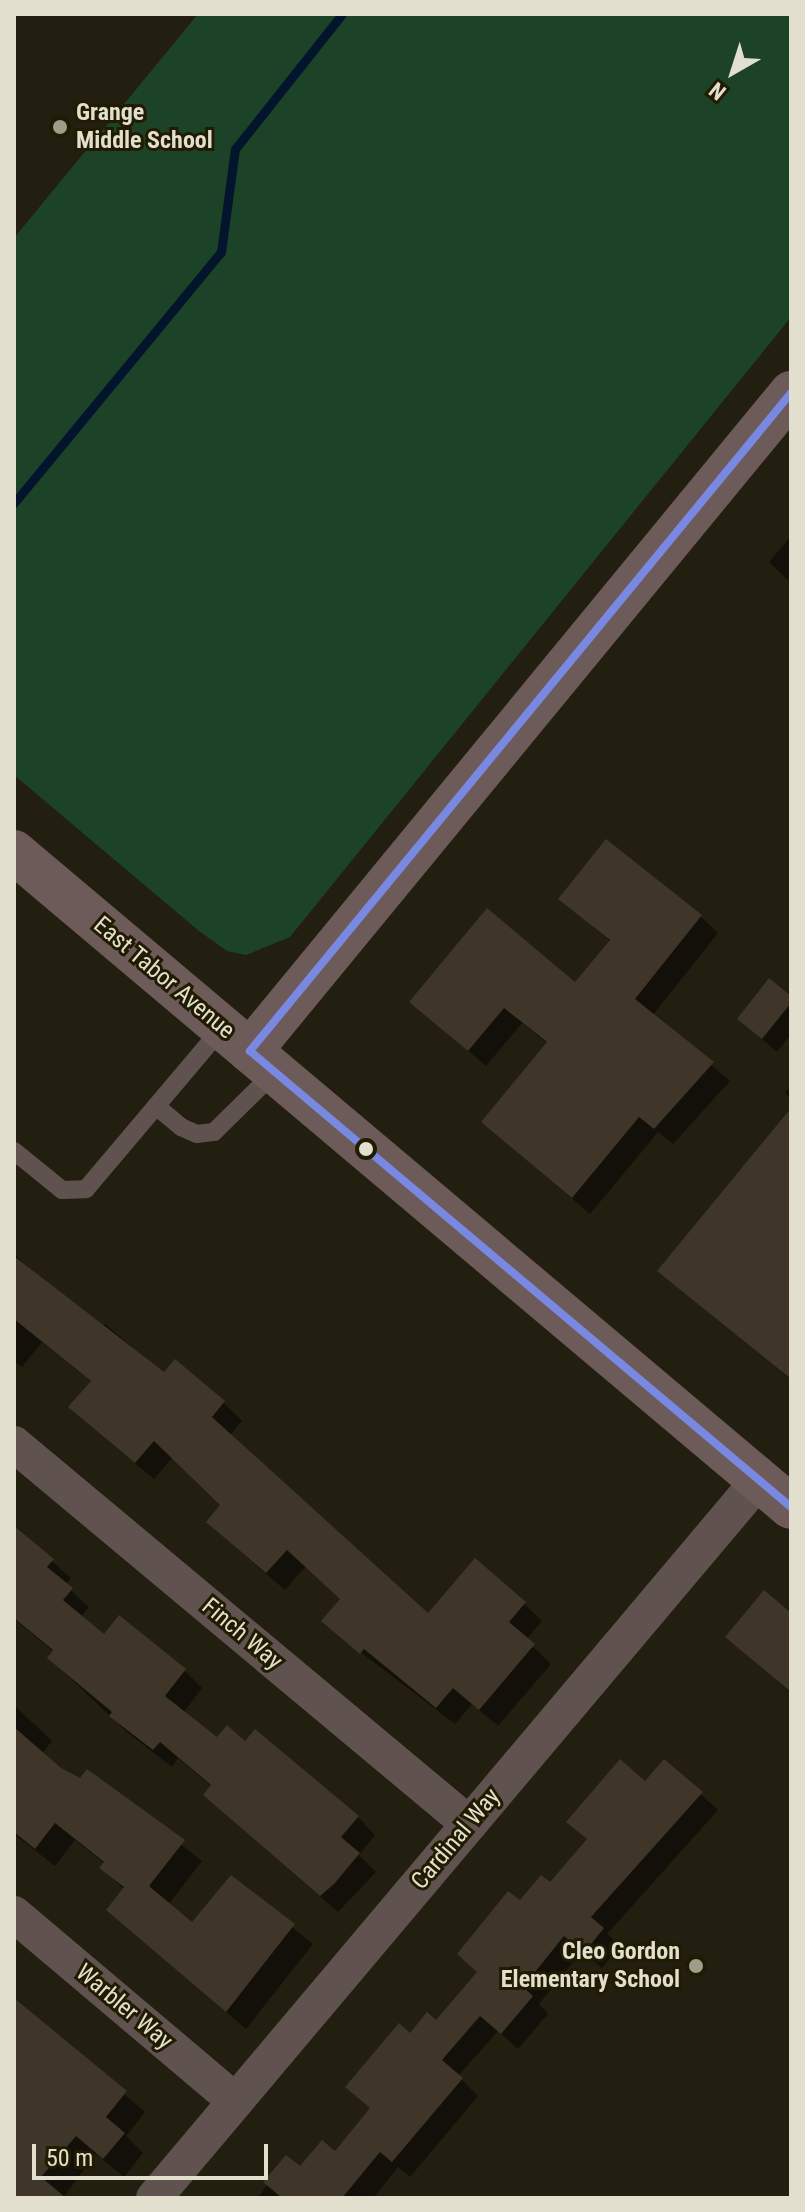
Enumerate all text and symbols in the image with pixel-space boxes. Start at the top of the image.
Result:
north arrow [693,32,773,112]
text: N [704,77,731,105]
place label: Grange Middle School [76,99,213,155]
marker: Grange Middle School [51,118,69,136]
street label: East Tabor Avenue [88,911,240,1045]
unlabelled marker [358,1141,374,1157]
street label: Finch Way [196,1592,288,1676]
street label: Cardinal Way [405,1783,507,1895]
place label: Cleo Gordon Elementary School [501,1938,680,1994]
marker: Cleo Gordon Elementary School [687,1957,705,1975]
street label: Warbler Way [70,1958,178,2056]
scale bar [36,2128,272,2178]
text: 50 m [46,2144,93,2172]

